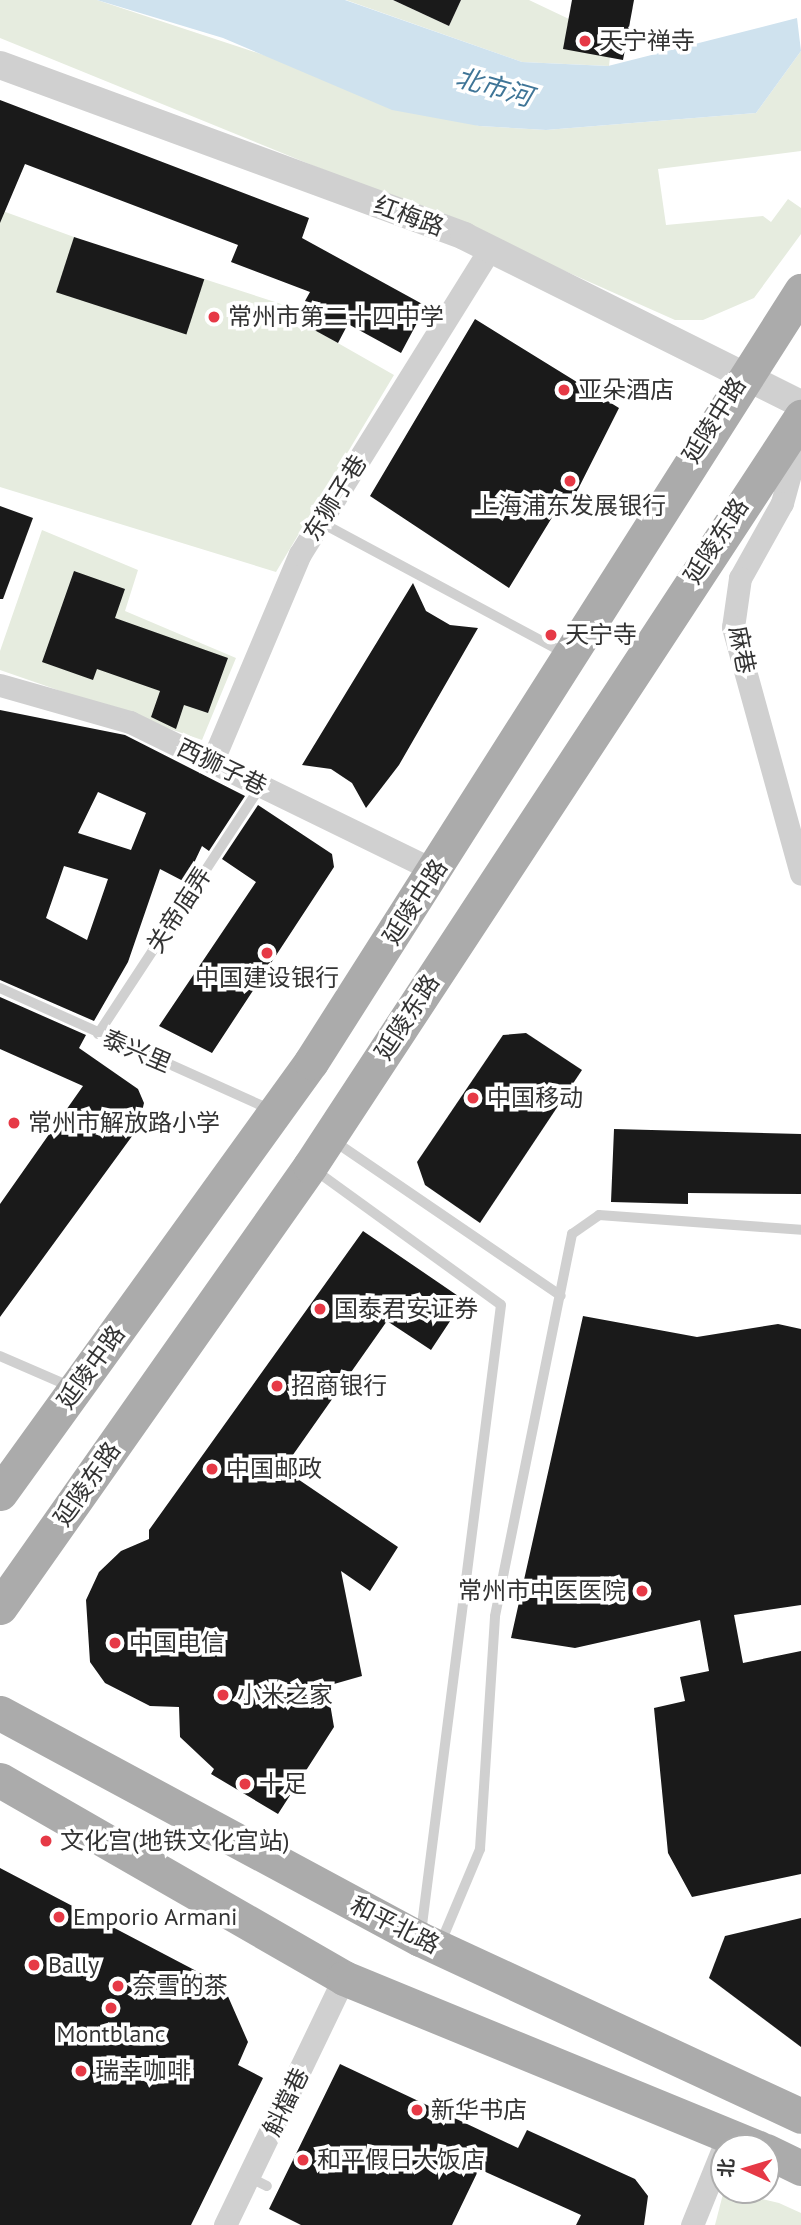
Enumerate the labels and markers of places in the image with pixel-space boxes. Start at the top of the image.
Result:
place label: 天宁禅寺 [599,27,695,55]
marker: 天宁禅寺 [577,33,593,49]
place label: 常州市第二十四中学 [228,303,444,331]
marker: 常州市第二十四中学 [206,309,222,325]
place label: 亚朵酒店 [578,376,674,404]
marker: 亚朵酒店 [556,382,572,398]
marker: 上海浦东发展银行 [562,473,578,489]
place label: 上海浦东发展银行 [474,492,666,520]
place label: 天宁寺 [565,621,637,649]
marker: 天宁寺 [543,627,559,643]
marker: 中国建设银行 [259,945,275,961]
place label: 中国建设银行 [195,964,339,992]
place label: 中国移动 [487,1084,583,1112]
marker: 中国移动 [465,1090,481,1106]
place label: 常州市解放路小学 [28,1109,220,1137]
marker: 常州市解放路小学 [6,1115,22,1131]
place label: 国泰君安证券 [334,1295,478,1323]
marker: 国泰君安证券 [312,1301,328,1317]
place label: 招商银行 [291,1372,387,1400]
marker: 招商银行 [269,1378,285,1394]
place label: 中国邮政 [226,1455,322,1483]
marker: 中国邮政 [204,1461,220,1477]
place label: 常州市中医医院 [458,1577,626,1605]
marker: 常州市中医医院 [632,1581,652,1601]
place label: 中国电信 [129,1629,225,1657]
marker: 中国电信 [107,1635,123,1651]
place label: 小米之家 [237,1681,333,1709]
marker: 小米之家 [215,1687,231,1703]
place label: 十足 [259,1770,307,1798]
marker: 十足 [237,1776,253,1792]
place label: 文化宫(地铁文化宫站) [60,1827,289,1855]
marker: 文化宫(地铁文化宫站) [38,1833,54,1849]
place label: Emporio Armani [73,1903,238,1931]
marker: Emporio Armani [51,1909,67,1925]
place label: Bally [48,1951,99,1979]
marker: Bally [26,1957,42,1973]
place label: 奈雪的茶 [132,1972,228,2000]
marker: 奈雪的茶 [110,1978,126,1994]
marker: Montblanc [103,2000,119,2016]
place label: Montblanc [57,2020,165,2048]
place label: 瑞幸咖啡 [95,2057,191,2085]
marker: 瑞幸咖啡 [73,2063,89,2079]
place label: 新华书店 [431,2096,527,2124]
marker: 新华书店 [409,2102,425,2118]
place label: 和平假日大饭店 [317,2146,485,2174]
marker: 和平假日大饭店 [295,2152,311,2168]

